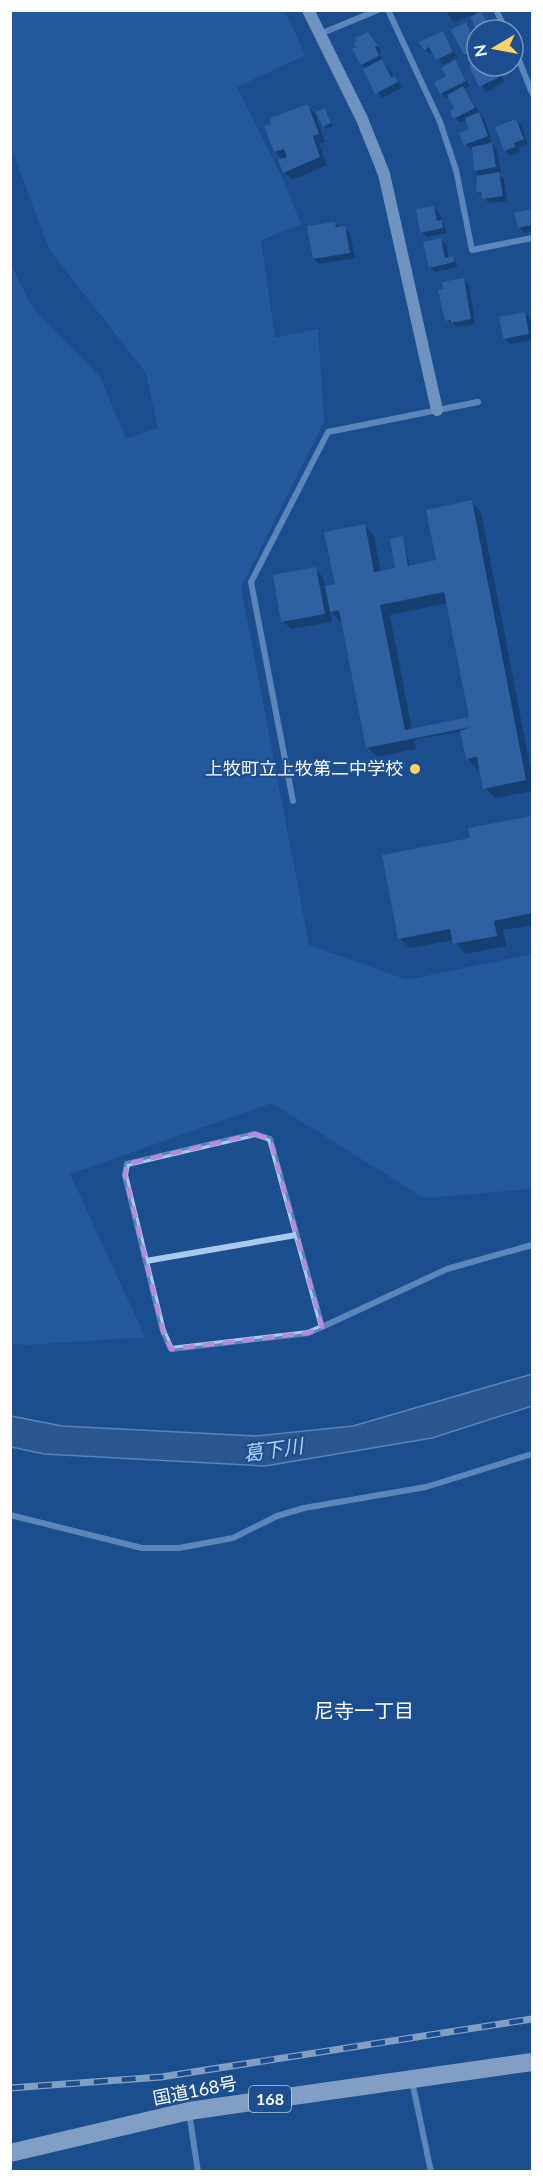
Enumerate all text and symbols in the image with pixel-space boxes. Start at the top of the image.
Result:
north arrow [465,18,525,78]
text: N [469,43,490,58]
place label: 上牧町立上牧第二中学校 [205,757,403,779]
marker: 上牧町立上牧第二中学校 [408,762,422,776]
water label: 葛下川 [241,1433,306,1465]
district label: 尼寺一丁目 [314,1698,414,1722]
street label: 国道168号 [151,2071,239,2109]
road number: 168 [249,2086,291,2112]

